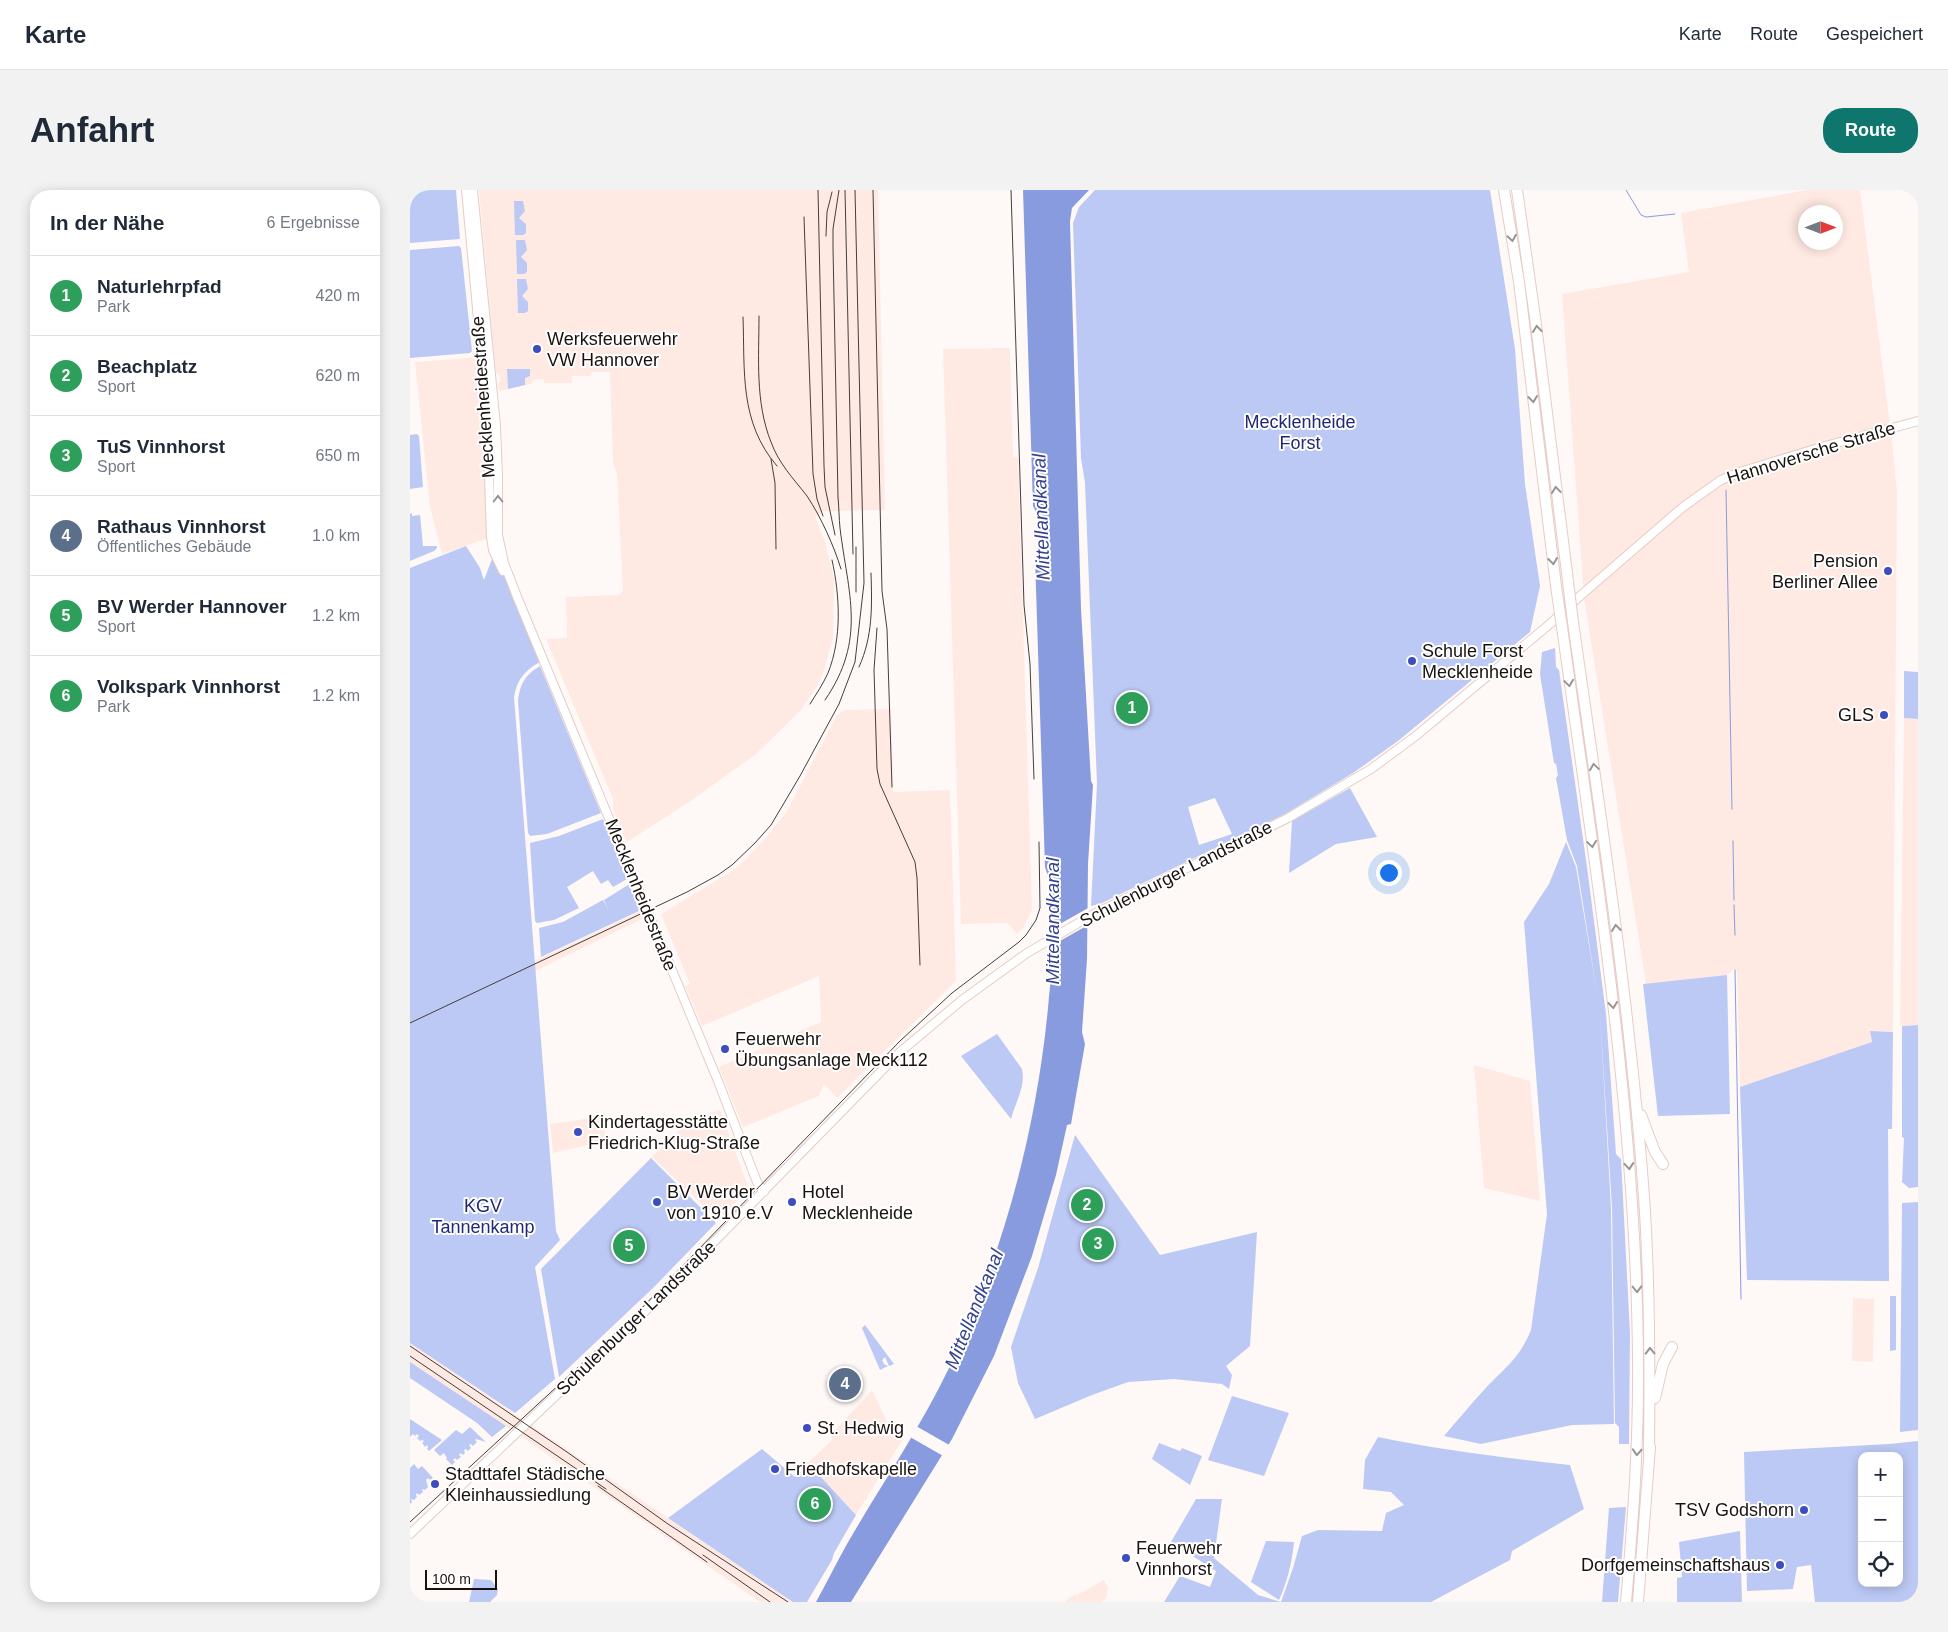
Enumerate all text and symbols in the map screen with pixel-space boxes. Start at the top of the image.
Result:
text: Karte [25,21,86,48]
text: Karte [1679,24,1722,44]
text: Route [1750,24,1798,44]
text: Gespeichert [1826,24,1923,44]
button: Route [1823,108,1918,153]
text: Anfahrt [30,110,154,149]
north arrow [1798,205,1843,250]
text: In der Nähe [50,211,164,234]
text: 6 Ergebnisse [267,214,360,231]
one-way arrow [1506,234,1517,242]
text: Naturlehrpfad [97,276,222,297]
text: 1 [62,287,70,304]
text: 420 m [316,287,360,304]
text: Park [97,298,130,315]
street label: Mecklenheidestraße [467,315,499,479]
one-way arrow [1532,325,1543,333]
place label: Werksfeuerwehr VW Hannover [547,329,678,370]
marker: Werksfeuerwehr VW Hannover [531,343,543,355]
text: Beachplatz [97,356,197,377]
text: 2 [62,367,70,384]
text: 620 m [316,367,360,384]
text: Sport [97,378,135,395]
one-way arrow [1527,396,1538,404]
park label: Mecklenheide Forst [1244,412,1356,453]
street label: Hannoversche Straße [1724,418,1898,488]
text: TuS Vinnhorst [97,436,225,457]
text: 3 [62,447,70,464]
text: 650 m [316,447,360,464]
water label: Mittellandkanal [1028,453,1054,581]
text: Sport [97,458,135,475]
one-way arrow [1551,486,1562,494]
one-way arrow [493,495,503,502]
text: Rathaus Vinnhorst [97,516,266,537]
text: 4 [62,527,70,544]
text: 1.0 km [312,527,360,544]
text: Öffentliches Gebäude [97,538,251,555]
place label: Pension Berliner Allee [1772,551,1878,592]
one-way arrow [1547,557,1558,565]
marker: Pension Berliner Allee [1882,565,1894,577]
text: BV Werder Hannover [97,596,287,617]
text: 5 [62,607,70,624]
text: 1.2 km [312,607,360,624]
text: Sport [97,618,135,635]
place label: Schule Forst Mecklenheide [1422,641,1533,682]
marker: Schule Forst Mecklenheide [1406,655,1418,667]
text: Volkspark Vinnhorst [97,676,280,697]
one-way arrow [1564,678,1574,687]
text: 6 [62,687,70,704]
text: 1.2 km [312,687,360,704]
pin: 1 [1116,689,1148,727]
text: Park [97,698,130,715]
place label: GLS [1838,705,1874,725]
marker: GLS [1878,709,1890,721]
one-way arrow [1589,763,1599,771]
street label: Mecklenheidestraße [601,816,681,974]
street label: Schulenburger Landstraße [1077,817,1275,931]
one-way arrow [1586,840,1597,848]
water label: Mittellandkanal [1042,857,1063,984]
your location [1376,860,1402,886]
one-way arrow [1611,924,1622,932]
one-way arrow [1607,1001,1618,1009]
place label: Feuerwehr Übungsanlage Meck112 [735,1029,928,1070]
marker: Feuerwehr Übungsanlage Meck112 [719,1043,731,1055]
place label: Kindertagesstätte Friedrich-Klug-Straße [588,1112,760,1153]
marker: Kindertagesstätte Friedrich-Klug-Straße [572,1126,584,1138]
one-way arrow [1624,1163,1635,1171]
place label: BV Werder von 1910 e.V [667,1182,773,1223]
place label: Hotel Mecklenheide [802,1182,913,1223]
pin: 2 [1071,1186,1103,1224]
park label: KGV Tannenkamp [431,1196,535,1237]
marker: BV Werder von 1910 e.V [651,1196,663,1208]
marker: Hotel Mecklenheide [786,1196,798,1208]
pin: 3 [1082,1225,1114,1263]
pin: 5 [613,1227,645,1265]
street label: Schulenburger Landstraße [552,1237,720,1399]
water label: Mittellandkanal [941,1246,1008,1372]
one-way arrow [1631,1285,1642,1293]
one-way arrow [1645,1347,1655,1355]
pin: 4 [829,1365,861,1403]
place label: St. Hedwig [817,1418,904,1438]
marker: St. Hedwig [801,1422,813,1434]
one-way arrow [1632,1448,1642,1456]
map controls [1858,1452,1903,1587]
button: + [1858,1452,1903,1497]
place label: Friedhofskapelle [785,1459,917,1479]
marker: Friedhofskapelle [769,1463,781,1475]
place label: Stadttafel Städische Kleinhaussiedlung [445,1464,605,1505]
marker: Stadttafel Städische Kleinhaussiedlung [429,1478,441,1490]
pin: 6 [799,1485,831,1523]
button: − [1858,1497,1903,1542]
place label: TSV Godshorn [1675,1500,1794,1520]
marker: TSV Godshorn [1798,1504,1810,1516]
place label: Feuerwehr Vinnhorst [1136,1538,1222,1579]
button: locate [1858,1542,1903,1587]
marker: Feuerwehr Vinnhorst [1120,1552,1132,1564]
place label: Dorfgemeinschaftshaus [1581,1555,1770,1575]
marker: Dorfgemeinschaftshaus [1774,1559,1786,1571]
scale bar [425,1567,498,1590]
text: 100 m [432,1571,471,1587]

